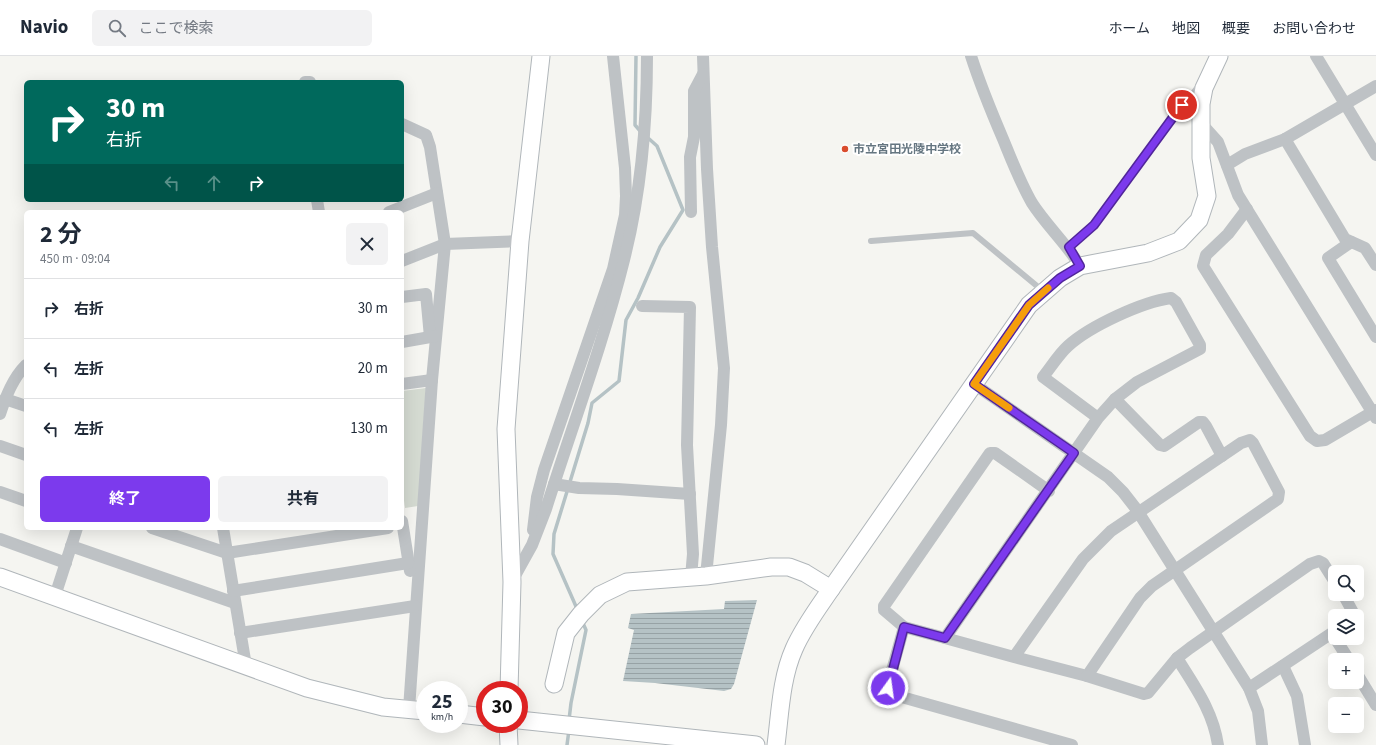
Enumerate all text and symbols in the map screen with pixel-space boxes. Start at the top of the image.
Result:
search box [92,10,372,46]
text: Navio [20,14,68,41]
icon: search [106,17,128,39]
text: ここで検索 [138,18,213,39]
text: ホーム [1108,19,1150,39]
text: 地図 [1172,19,1200,39]
text: 概要 [1222,19,1250,39]
text: お問い合わせ [1272,19,1356,39]
text: 30 m [106,88,165,128]
pin [1165,88,1199,122]
icon: arrive [1171,94,1193,116]
icon: right [40,96,92,148]
text: 右折 [106,128,142,153]
place label: 市立宮田光陵中学校 [853,141,961,158]
marker: 市立宮田光陵中学校 [840,144,850,154]
icon: left [161,172,183,194]
icon: ahead [203,172,225,194]
icon: right [245,172,267,194]
text: 2 分 [40,217,81,252]
button: close [346,223,388,265]
text: 450 m · 09:04 [40,250,110,268]
icon: right [40,298,62,320]
text: 30 m [358,298,388,319]
text: 右折 [74,299,104,320]
icon: left [40,358,62,380]
text: 20 m [358,358,388,379]
text: 左折 [74,359,104,380]
icon: left [40,418,62,440]
text: 130 m [350,418,388,439]
text: 左折 [74,419,104,440]
button: 終了 [40,476,210,522]
button: 共有 [218,476,388,522]
map controls [1328,565,1364,733]
button: search [1328,565,1364,601]
button: layers [1328,609,1364,645]
button: + [1328,653,1364,689]
position arrow [867,667,909,709]
speed limit sign: 30 [476,681,528,733]
text: 25 [431,688,453,716]
button: − [1328,697,1364,733]
text: km/h [431,710,453,724]

